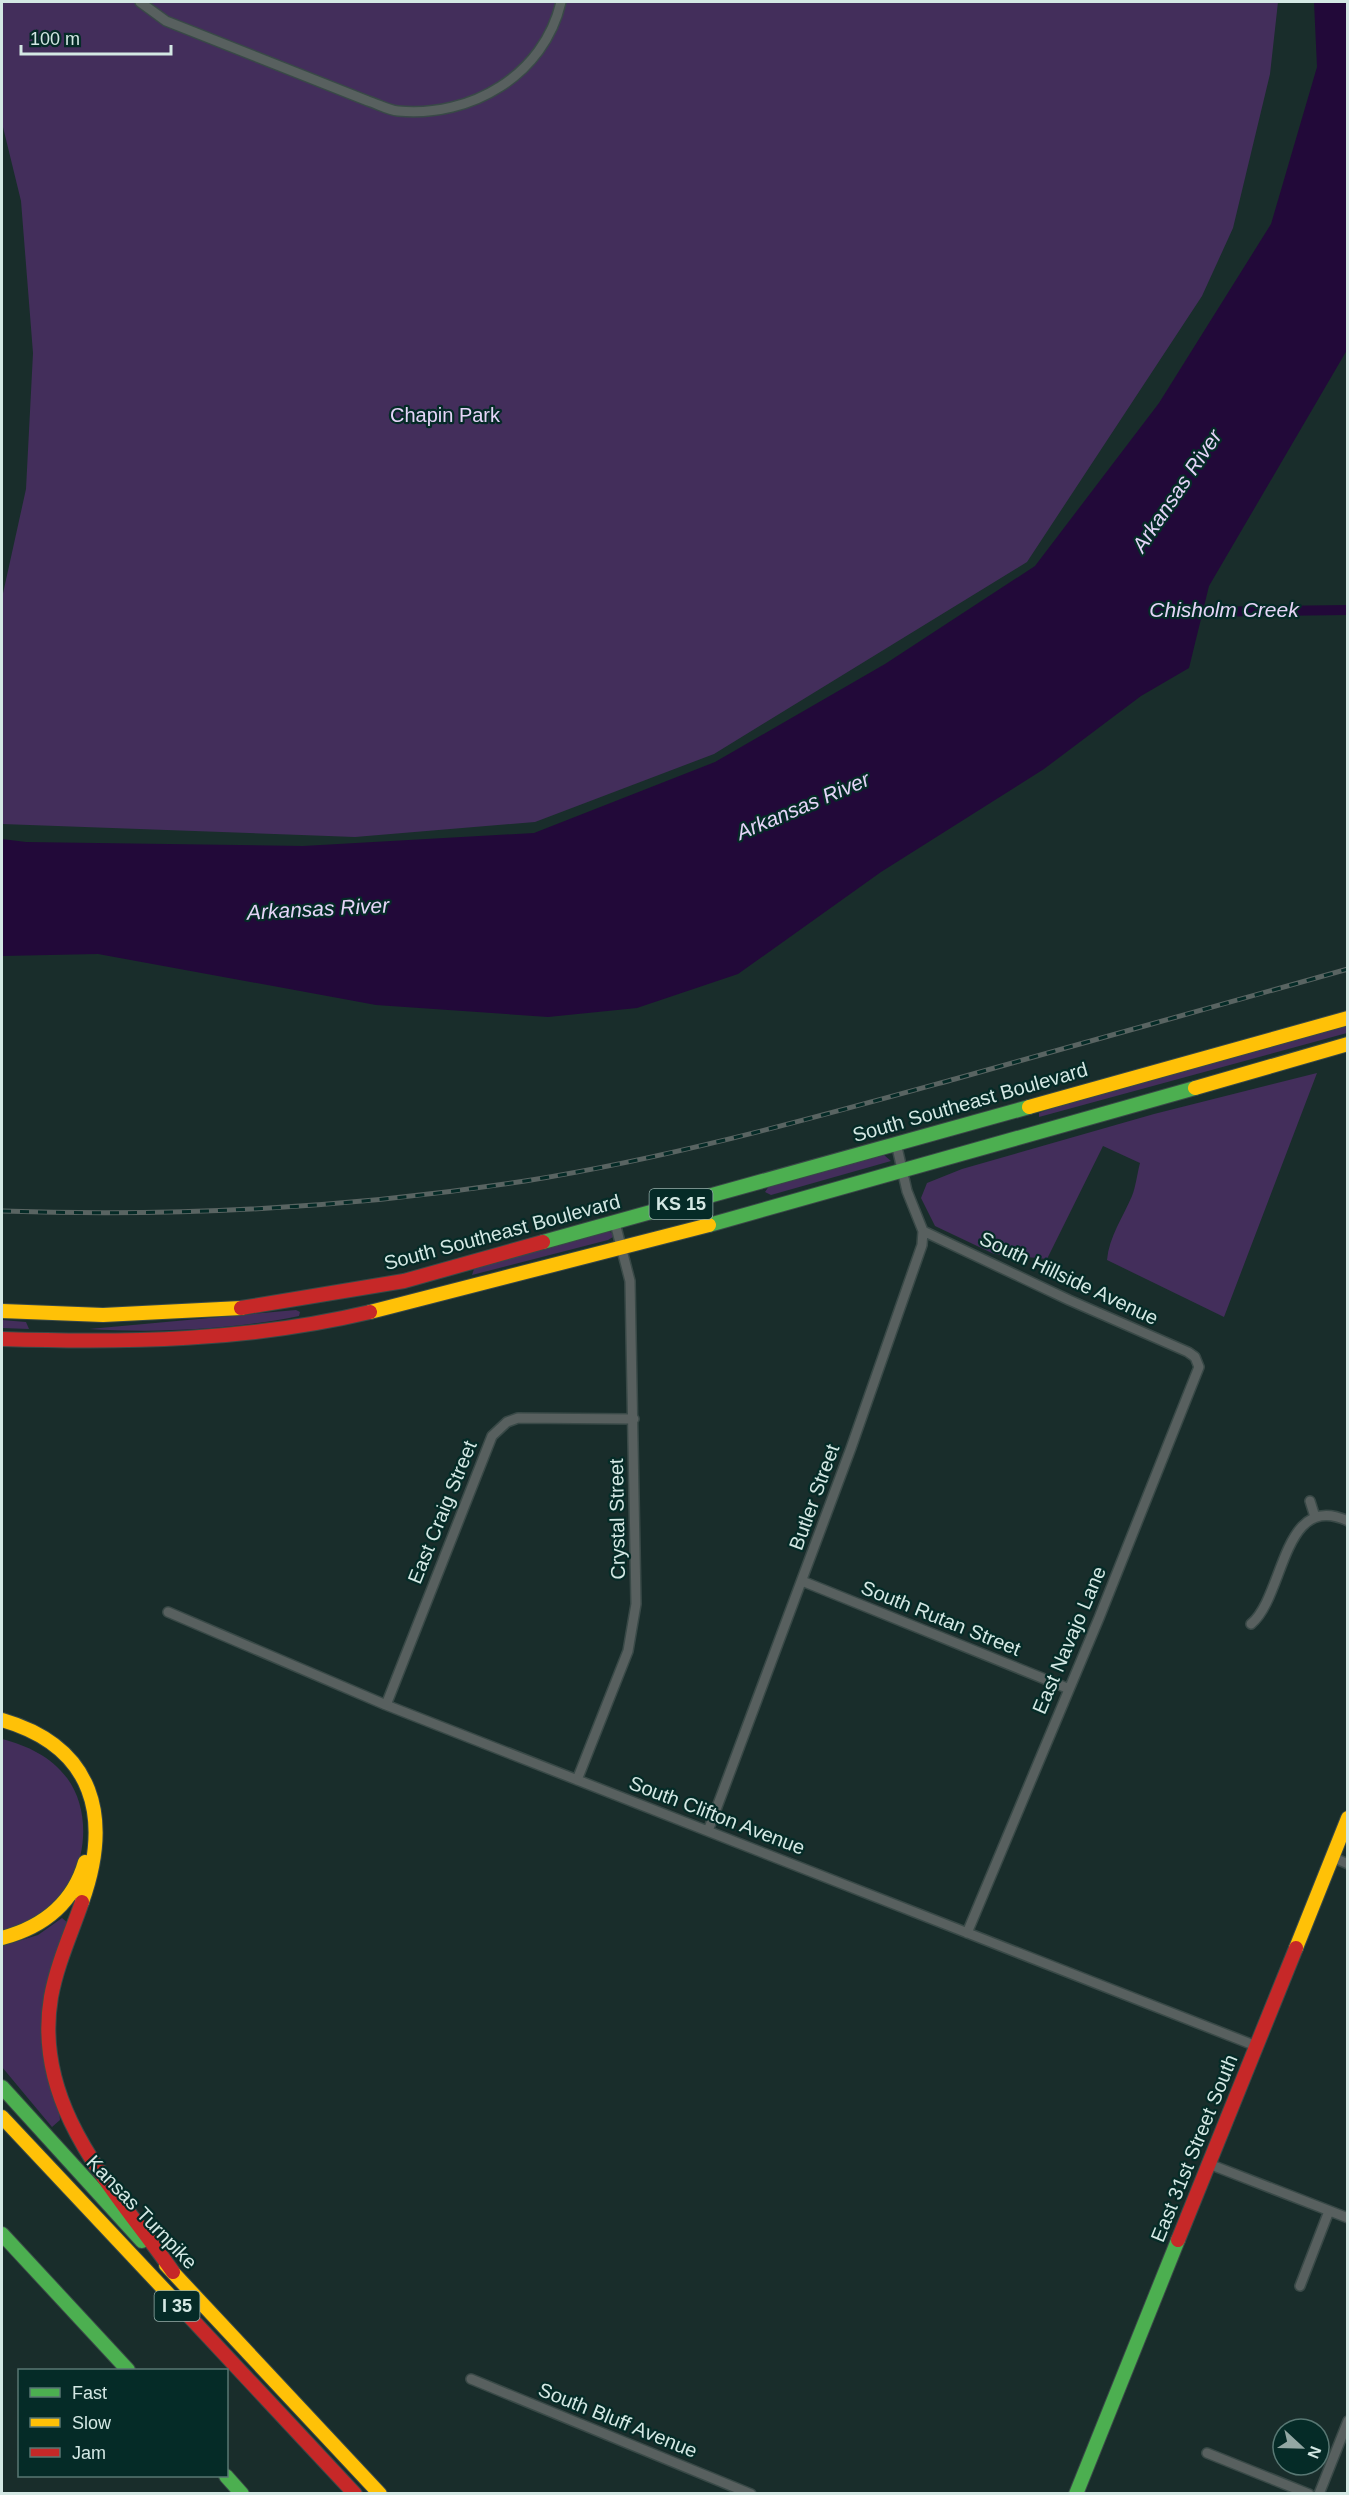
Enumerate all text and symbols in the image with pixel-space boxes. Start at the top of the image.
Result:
scale bar [21,18,171,56]
text: 100 m [30,29,80,49]
park label: Chapin Park [390,404,501,426]
water label: Arkansas River [1126,424,1226,558]
water label: Chisholm Creek [1149,598,1300,621]
water label: Arkansas River [731,767,874,845]
water label: Arkansas River [244,893,391,924]
street label: South Southeast Boulevard [850,1058,1090,1146]
road number: KS 15 [650,1189,712,1219]
street label: South Southeast Boulevard [382,1190,622,1274]
street label: South Hillside Avenue [976,1227,1162,1329]
street label: East Craig Street [403,1437,481,1587]
street label: Butler Street [785,1441,843,1553]
street label: Crystal Street [605,1458,629,1580]
street label: East Navajo Lane [1028,1563,1110,1717]
street label: South Rutan Street [858,1576,1024,1660]
street label: South Clifton Avenue [626,1771,808,1859]
street label: East 31st Street South [1146,2051,1242,2245]
street label: Kansas Turnpike [82,2151,202,2273]
road number: I 35 [154,2291,200,2321]
legend [18,2369,228,2477]
street label: South Bluff Avenue [535,2378,701,2462]
text: Fast [72,2383,107,2403]
text: Slow [72,2413,112,2433]
north arrow [1271,2417,1331,2477]
text: Jam [72,2443,106,2463]
text: N [1304,2444,1324,2461]

